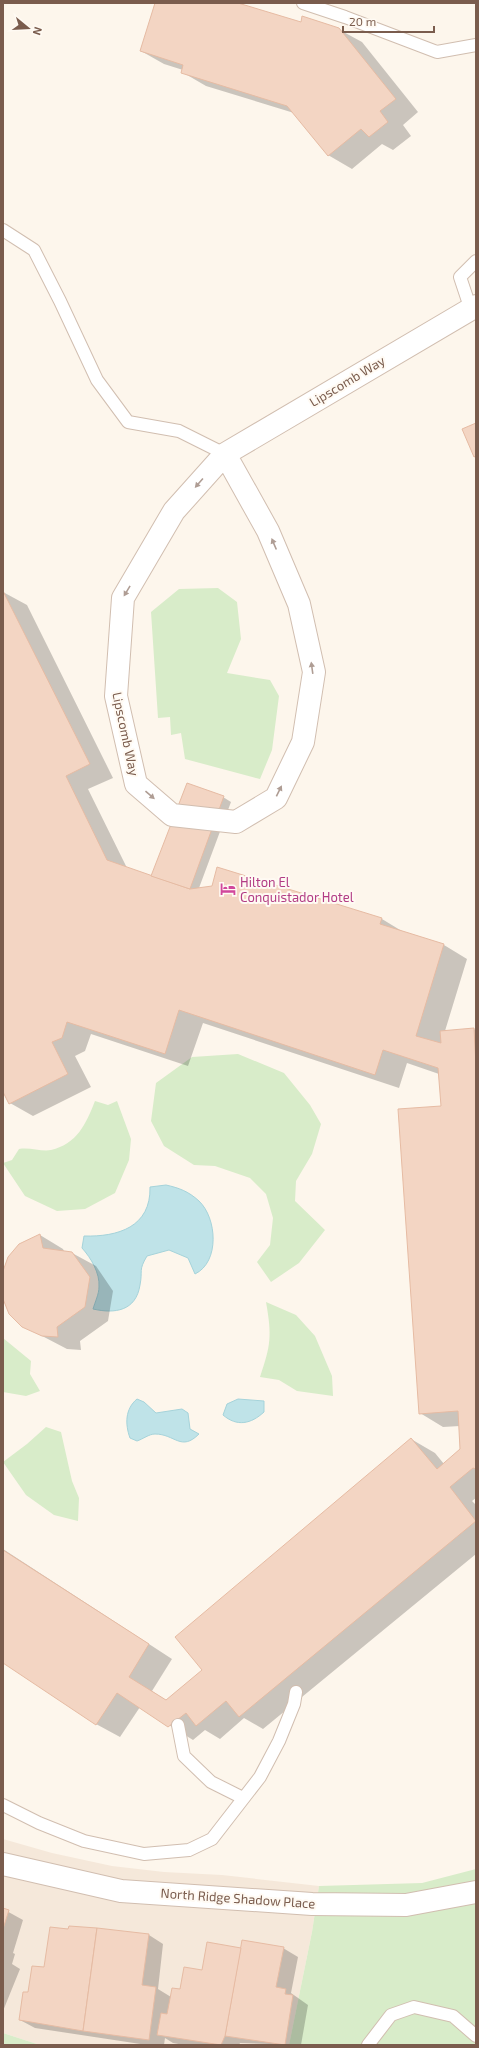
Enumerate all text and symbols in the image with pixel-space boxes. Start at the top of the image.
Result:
north arrow [8,8,48,48]
scale bar [343,8,434,34]
text: 20 m [349,14,376,28]
text: N [31,25,45,37]
street label: Lipscomb Way [306,352,388,410]
one-way arrow [194,478,203,488]
one-way arrow [271,538,277,550]
one-way arrow [123,586,131,596]
one-way arrow [309,661,315,674]
street label: Lipscomb Way [109,691,143,778]
one-way arrow [276,785,282,797]
one-way arrow [145,790,154,799]
place label: Hilton El Conquistador Hotel [240,874,354,905]
hotel icon: Hilton El Conquistador Hotel [219,880,237,898]
street label: North Ridge Shadow Place [160,1885,316,1911]

